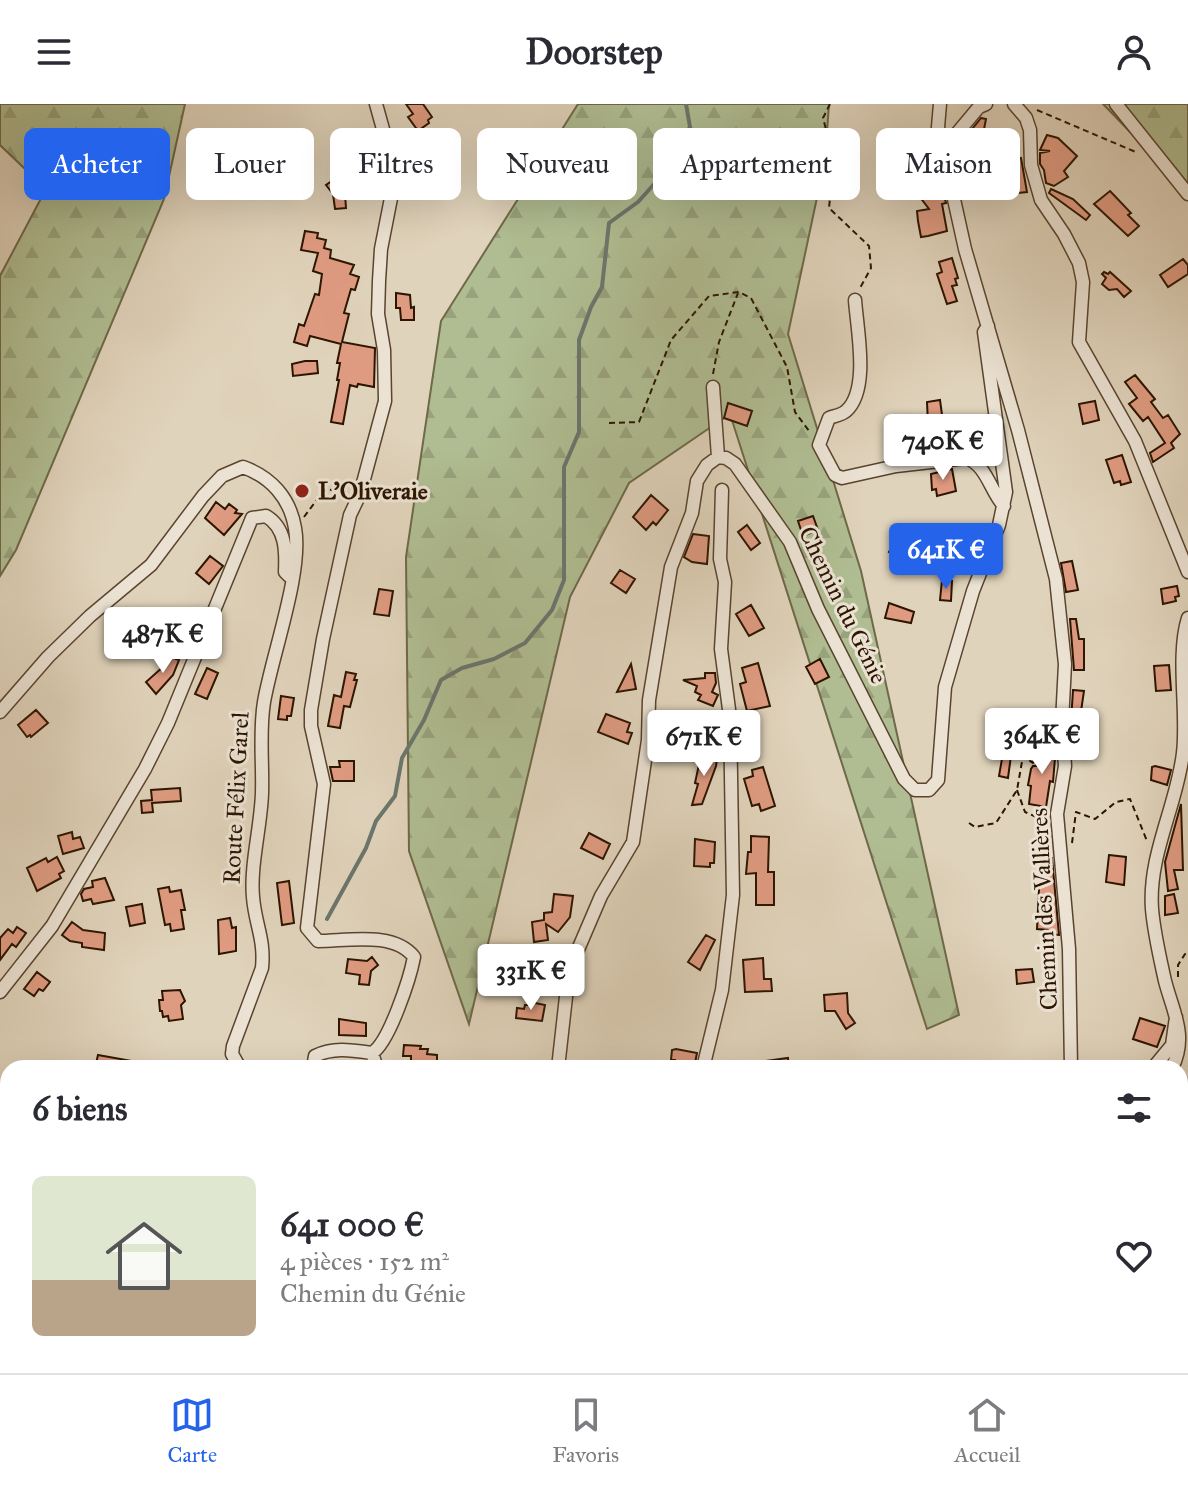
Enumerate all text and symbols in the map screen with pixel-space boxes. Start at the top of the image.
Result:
icon: menu [32,30,76,74]
text: Doorstep [525,30,663,74]
icon: person [1112,30,1156,74]
chip: Acheter [24,128,170,200]
chip: Louer [186,128,314,200]
chip: Filtres [330,128,461,200]
chip: Nouveau [477,128,637,200]
chip: Appartement [653,128,860,200]
chip: Maison [876,128,1020,200]
pin: 740K € [878,414,1008,482]
text: 740K € [902,424,984,456]
place label: L'Oliveraie [318,476,428,506]
marker: L'Oliveraie [293,482,311,500]
street label: Chemin du Génie [792,521,894,689]
pin: 641K € [881,523,1011,591]
text: 641K € [907,533,985,565]
pin: 487K € [98,607,228,675]
text: 487K € [122,617,204,649]
pin: 364K € [977,708,1107,776]
pin: 671K € [639,710,769,778]
street label: Route Félix Garel [217,711,256,885]
text: 364K € [1003,718,1081,750]
text: 671K € [665,720,743,752]
street label: Chemin des Vallières [1024,807,1064,1011]
pin: 331K € [466,944,596,1012]
text: 331K € [496,954,566,986]
icon: filters [1112,1086,1156,1130]
text: 6 biens [32,1088,127,1129]
text: 641 000 € [280,1204,424,1245]
icon: home [96,1208,192,1304]
icon: heart [1112,1234,1156,1278]
text: 4 pièces · 152 m² [280,1245,449,1277]
text: Chemin du Génie [280,1277,466,1309]
tab: Carte [168,1393,217,1468]
tab: Favoris [552,1393,619,1468]
tab: Accueil [954,1393,1020,1468]

